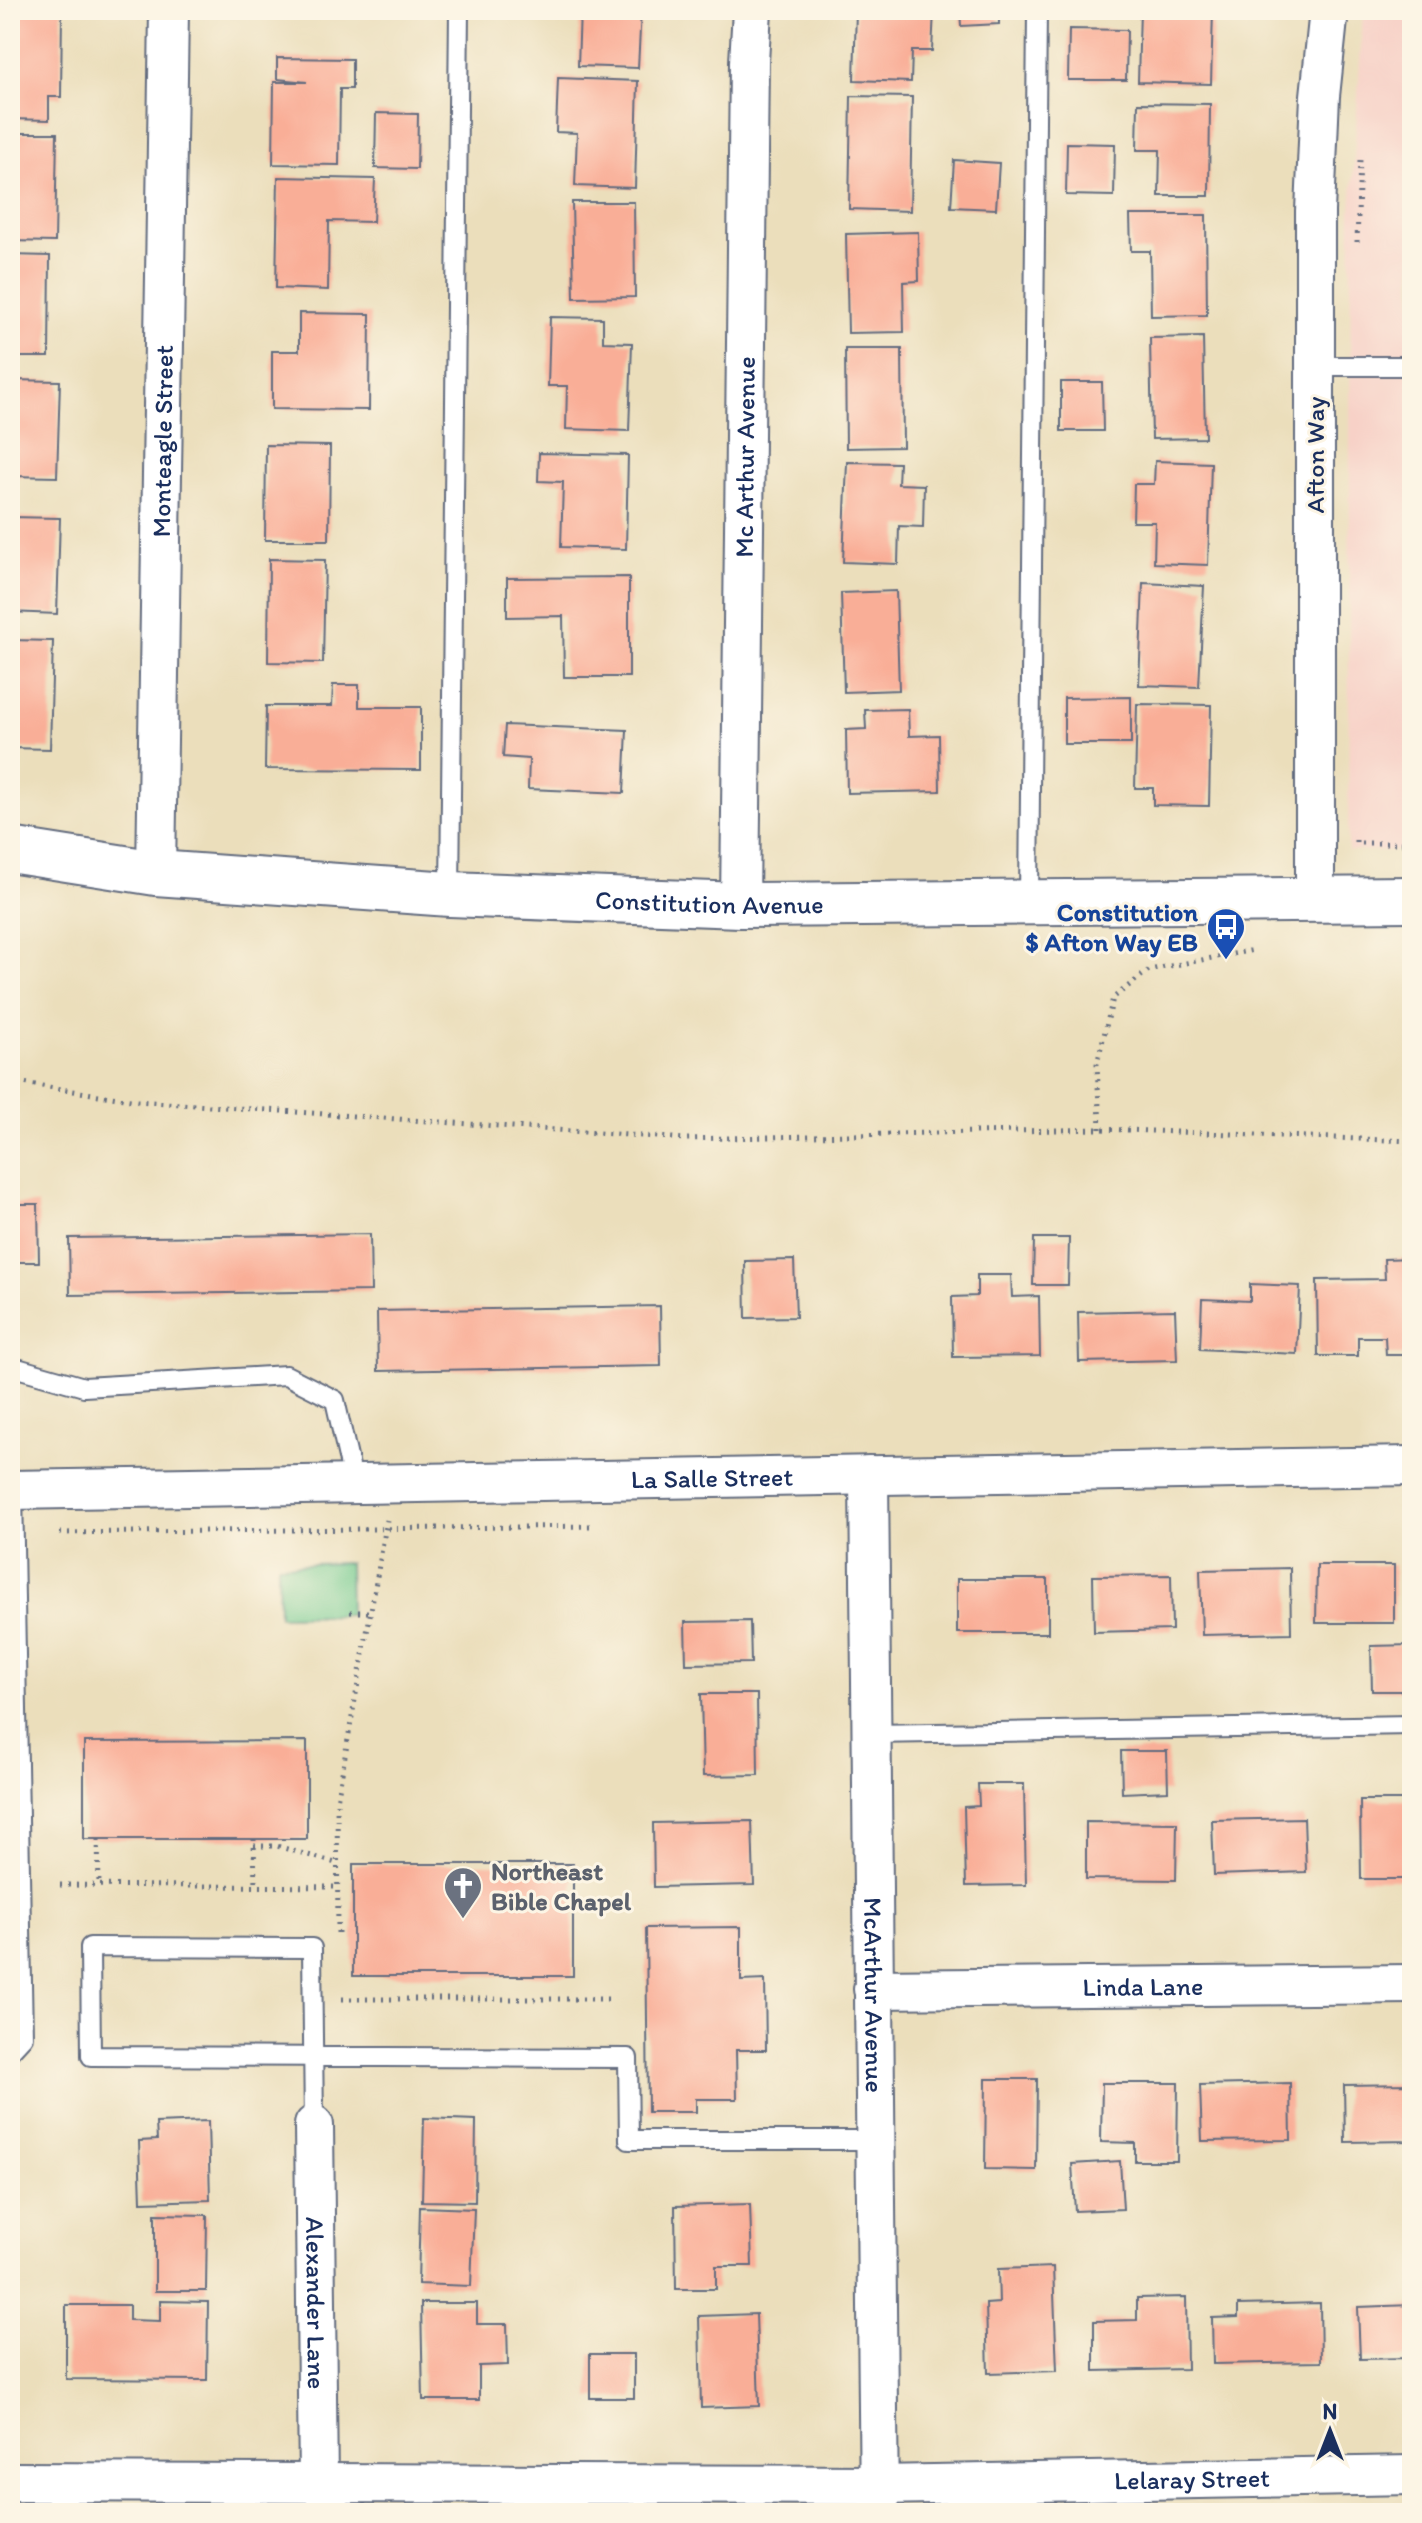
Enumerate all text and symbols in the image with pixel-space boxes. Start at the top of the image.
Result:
street label: Monteagle Street [145,344,180,537]
street label: Mc Arthur Avenue [728,356,762,558]
street label: Afton Way [1299,397,1331,513]
street label: Constitution Avenue [594,884,824,921]
place label: Constitution $ Afton Way EB [1026,896,1198,958]
bus stop icon: Constitution $ Afton Way EB [1205,906,1247,961]
street label: La Salle Street [630,1461,794,1495]
place label: Northeast Bible Chapel [491,1855,632,1917]
church icon: Northeast Bible Chapel [442,1865,484,1920]
street label: McArthur Avenue [857,1897,891,2093]
street label: Linda Lane [1082,1970,1204,2003]
street label: Alexander Lane [299,2217,333,2389]
north arrow [1290,2391,1370,2471]
text: N [1323,2398,1337,2425]
street label: Lelaray Street [1114,2462,1270,2497]

